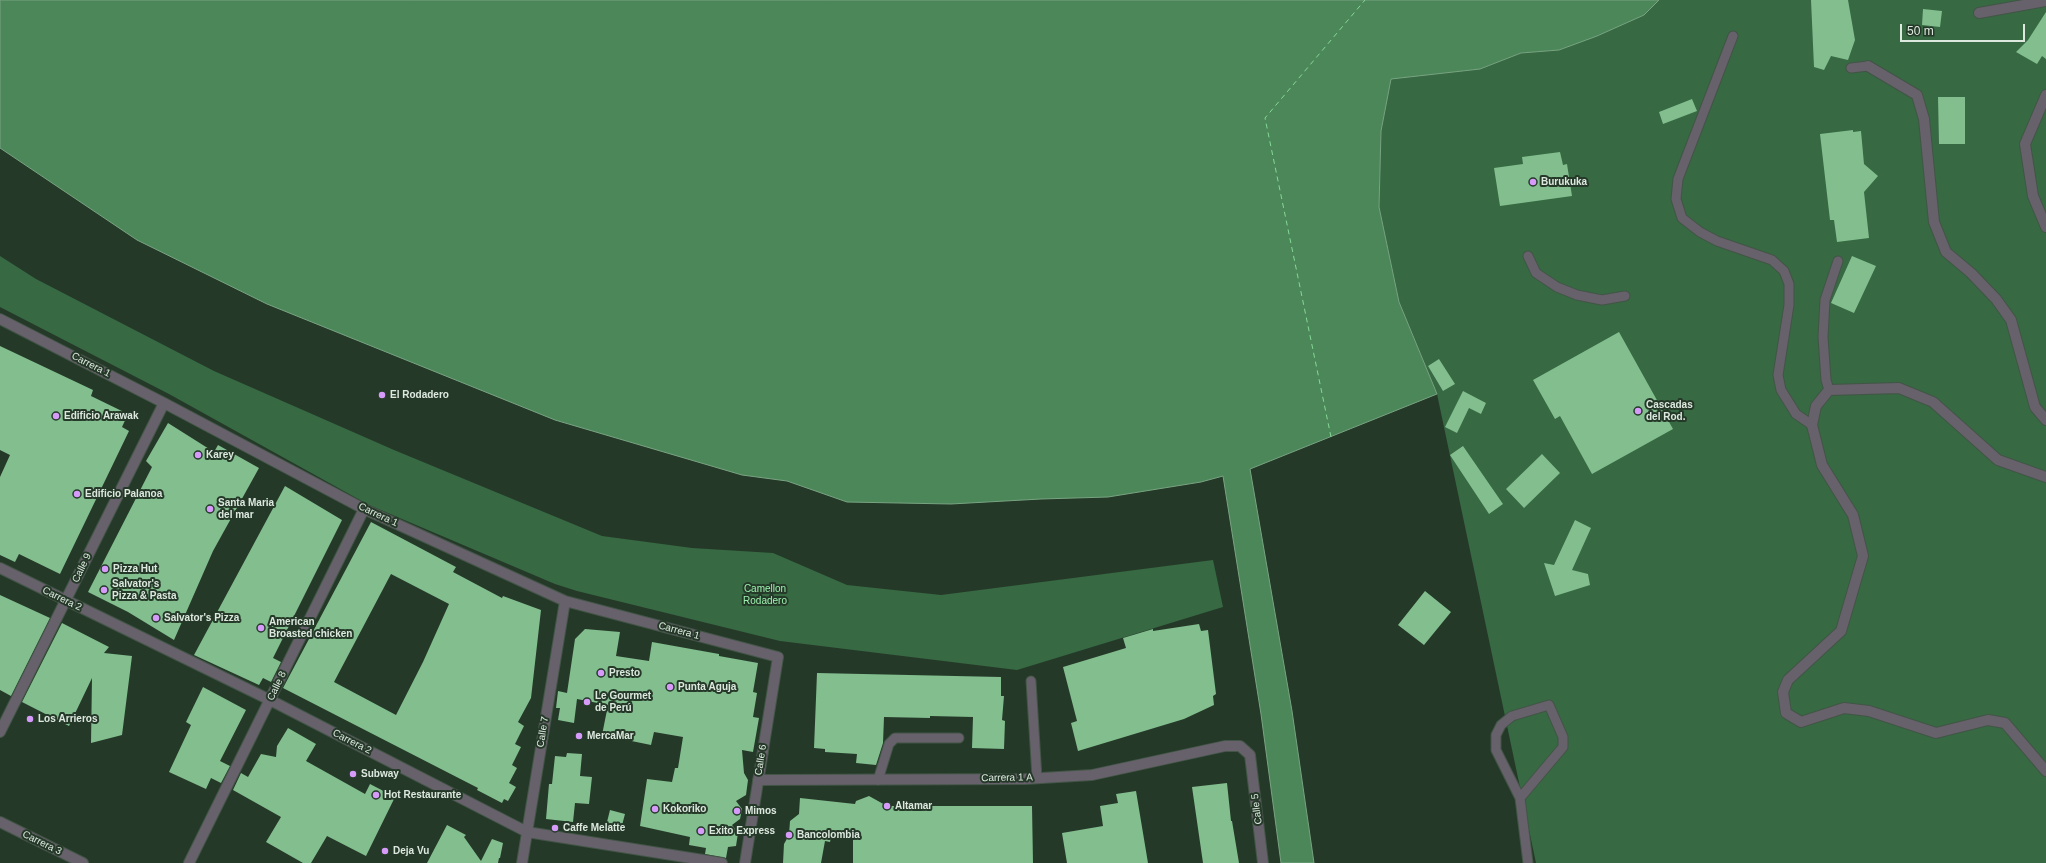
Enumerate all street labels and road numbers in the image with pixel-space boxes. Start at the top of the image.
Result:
street label: Carrera 1 [69,350,113,380]
street label: Carrera 1 [356,501,400,529]
street label: Calle 9 [70,551,94,585]
street label: Carrera 2 [40,584,84,614]
street label: Carrera 1 [657,620,701,642]
street label: Calle 8 [265,669,289,703]
street label: Calle 7 [535,716,551,748]
street label: Carrera 2 [330,727,374,757]
street label: Calle 6 [753,744,769,776]
street label: Carrera 1 A [981,772,1033,784]
street label: Calle 5 [1249,793,1265,825]
street label: Carrera 3 [20,828,64,858]

